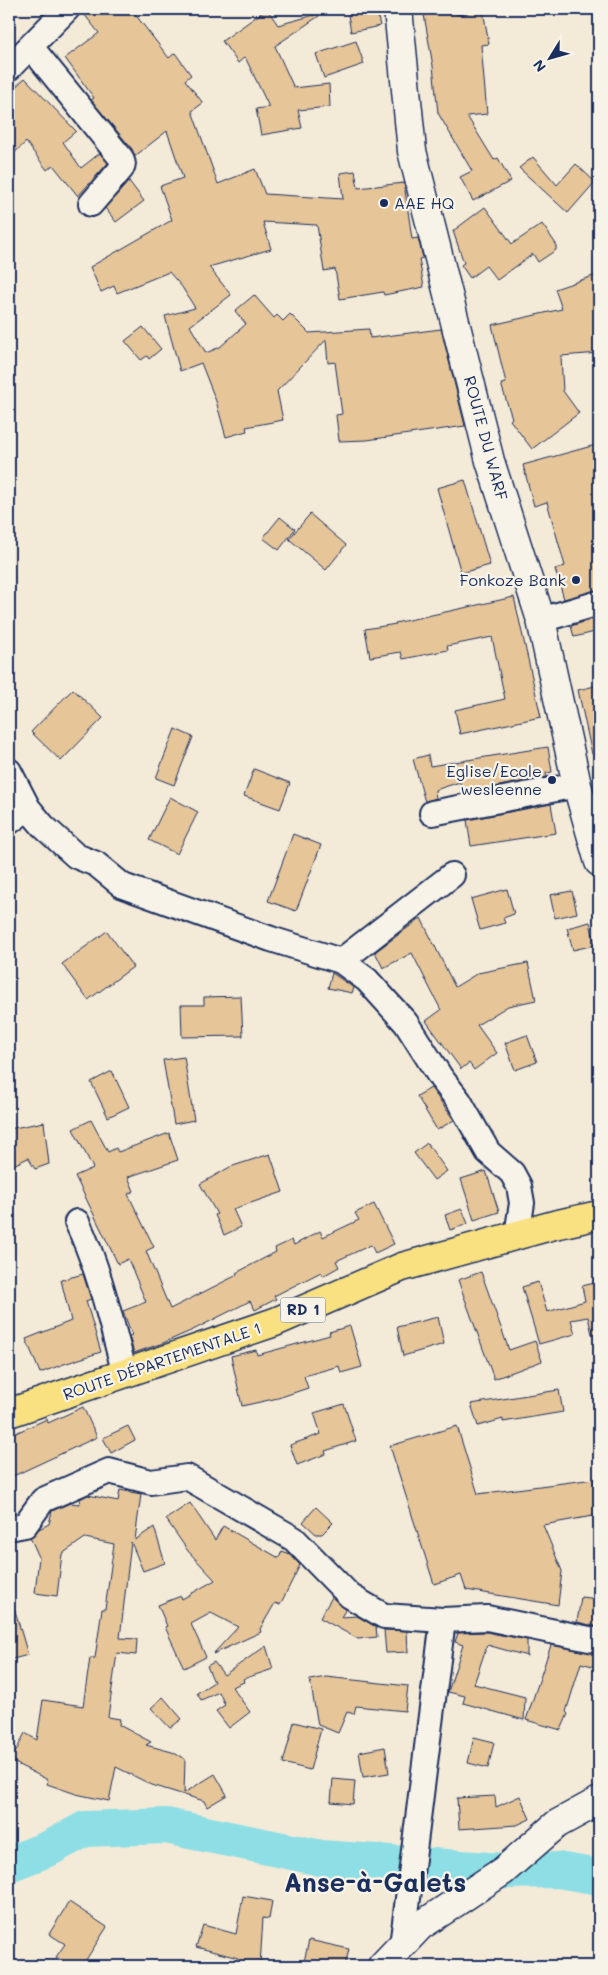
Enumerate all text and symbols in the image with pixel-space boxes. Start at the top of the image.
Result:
north arrow [526,32,576,82]
text: N [528,56,550,76]
place label: AAE HQ [394,192,454,213]
marker: AAE HQ [378,197,390,209]
street label: ROUTE DU WARF [460,373,513,502]
place label: Fonkoze Bank [460,569,566,590]
marker: Fonkoze Bank [570,574,582,586]
place label: Eglise/Ecole wesleenne [447,760,542,799]
marker: Eglise/Ecole wesleenne [546,774,558,786]
road number: RD 1 [280,1298,326,1322]
street label: ROUTE DÉPARTEMENTALE 1 [60,1317,264,1404]
district label: Anse-à-Galets [284,1865,466,1899]

